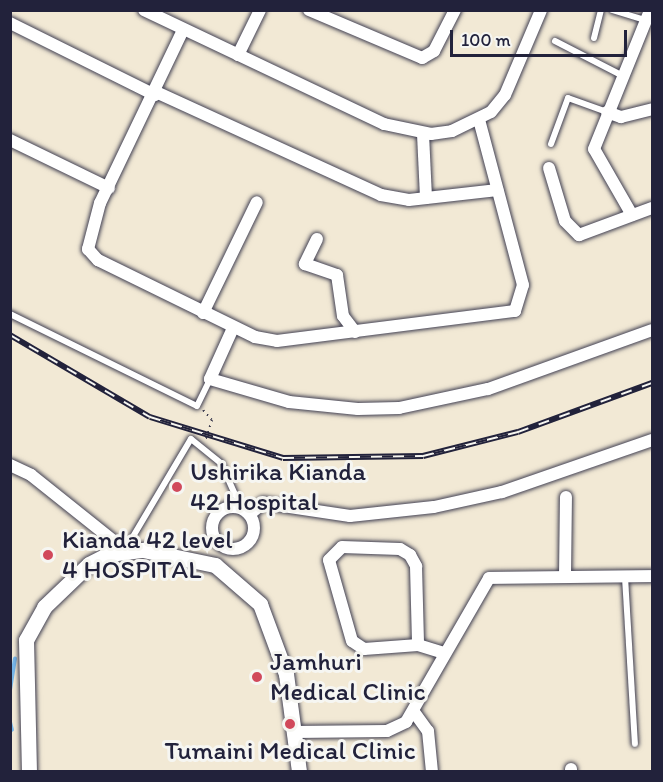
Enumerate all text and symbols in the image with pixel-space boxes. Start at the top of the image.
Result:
scale bar [453,18,630,56]
text: 100 m [461,29,511,51]
place label: Ushirika Kianda 42 Hospital [190,456,366,518]
marker: Ushirika Kianda 42 Hospital [168,478,186,496]
place label: Kianda 42 level 4 HOSPITAL [62,524,233,586]
marker: Kianda 42 level 4 HOSPITAL [39,546,57,564]
place label: Jamhuri Medical Clinic [270,646,426,708]
marker: Jamhuri Medical Clinic [248,668,266,686]
marker: Tumaini Medical Clinic [281,715,299,733]
place label: Tumaini Medical Clinic [165,735,415,767]

